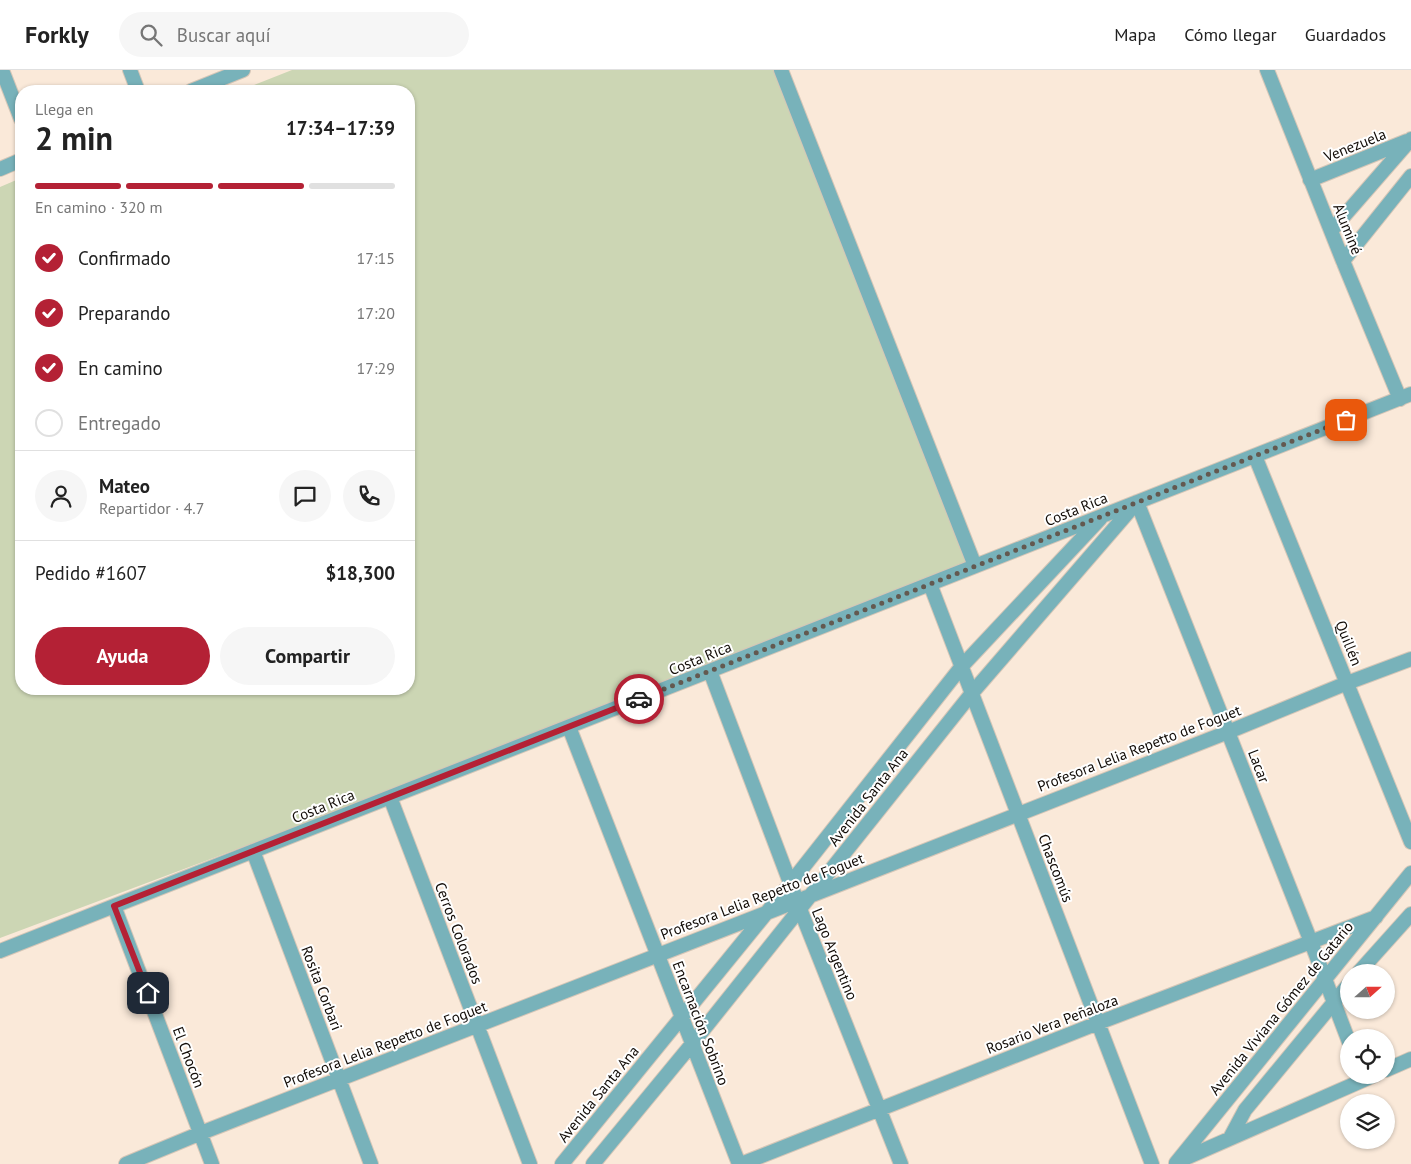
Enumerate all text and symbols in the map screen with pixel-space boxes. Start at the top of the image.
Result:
search box [119,12,469,57]
text: Forkly [25,19,89,50]
icon: search [137,21,165,49]
text: Buscar aquí [177,23,271,47]
text: Mapa [1114,23,1156,46]
text: Cómo llegar [1184,23,1277,46]
text: Guardados [1305,23,1386,46]
text: Llega en [35,99,94,119]
text: 17:34–17:39 [286,116,395,140]
text: 2 min [35,117,113,159]
street label: Venezuela [1320,124,1389,166]
text: En camino · 320 m [35,197,163,217]
street label: Aluminé [1329,201,1367,257]
icon: check [35,244,63,272]
text: Confirmado [78,246,171,270]
text: 17:15 [357,248,395,268]
icon: check [35,299,63,327]
text: Preparando [78,301,170,325]
text: 17:20 [357,303,395,323]
icon: check [35,354,63,382]
text: En camino [78,356,163,380]
text: 17:29 [357,358,395,378]
pin [1325,399,1367,441]
icon: bag [1332,406,1360,434]
text: Entregado [78,411,161,435]
button: person [35,470,87,522]
button: chat [279,470,331,522]
button: phone [343,470,395,522]
text: Mateo [99,474,150,498]
street label: Costa Rica [1042,488,1110,530]
text: Repartidor · 4.7 [99,498,204,518]
text: Pedido #1607 [35,561,147,585]
text: $18,300 [326,561,395,585]
street label: Quillén [1331,618,1367,668]
button: Ayuda [35,627,210,685]
button: Compartir [220,627,395,685]
street label: Costa Rica [666,637,734,679]
courier [614,674,664,724]
icon: car [625,685,653,713]
street label: Profesora Lelia Repetto de Foguet [1035,700,1243,796]
street label: Avenida Santa Ana [824,744,912,850]
street label: Lacar [1244,747,1274,785]
street label: Costa Rica [289,785,357,827]
street label: Chascomús [1034,831,1078,905]
street label: Profesora Lelia Repetto de Foguet [658,848,866,944]
street label: Cerros Colorados [431,879,487,987]
street label: Lago Argentino [808,905,862,1003]
street label: Avenida Viviana Gómez de Gatario [1205,917,1357,1099]
street label: Rosita Corbari [297,943,347,1033]
street label: Encarnación Sobrino [669,958,733,1088]
north arrow [1340,964,1395,1019]
map controls [1340,964,1395,1149]
pin [127,972,169,1014]
icon: home [134,979,162,1007]
street label: Rosario Vera Peñaloza [983,990,1121,1058]
street label: Profesora Lelia Repetto de Foguet [281,996,489,1092]
street label: El Chocón [169,1024,209,1090]
button: locate [1340,1029,1395,1084]
street label: Avenida Santa Ana [553,1042,643,1146]
button: layers [1340,1094,1395,1149]

